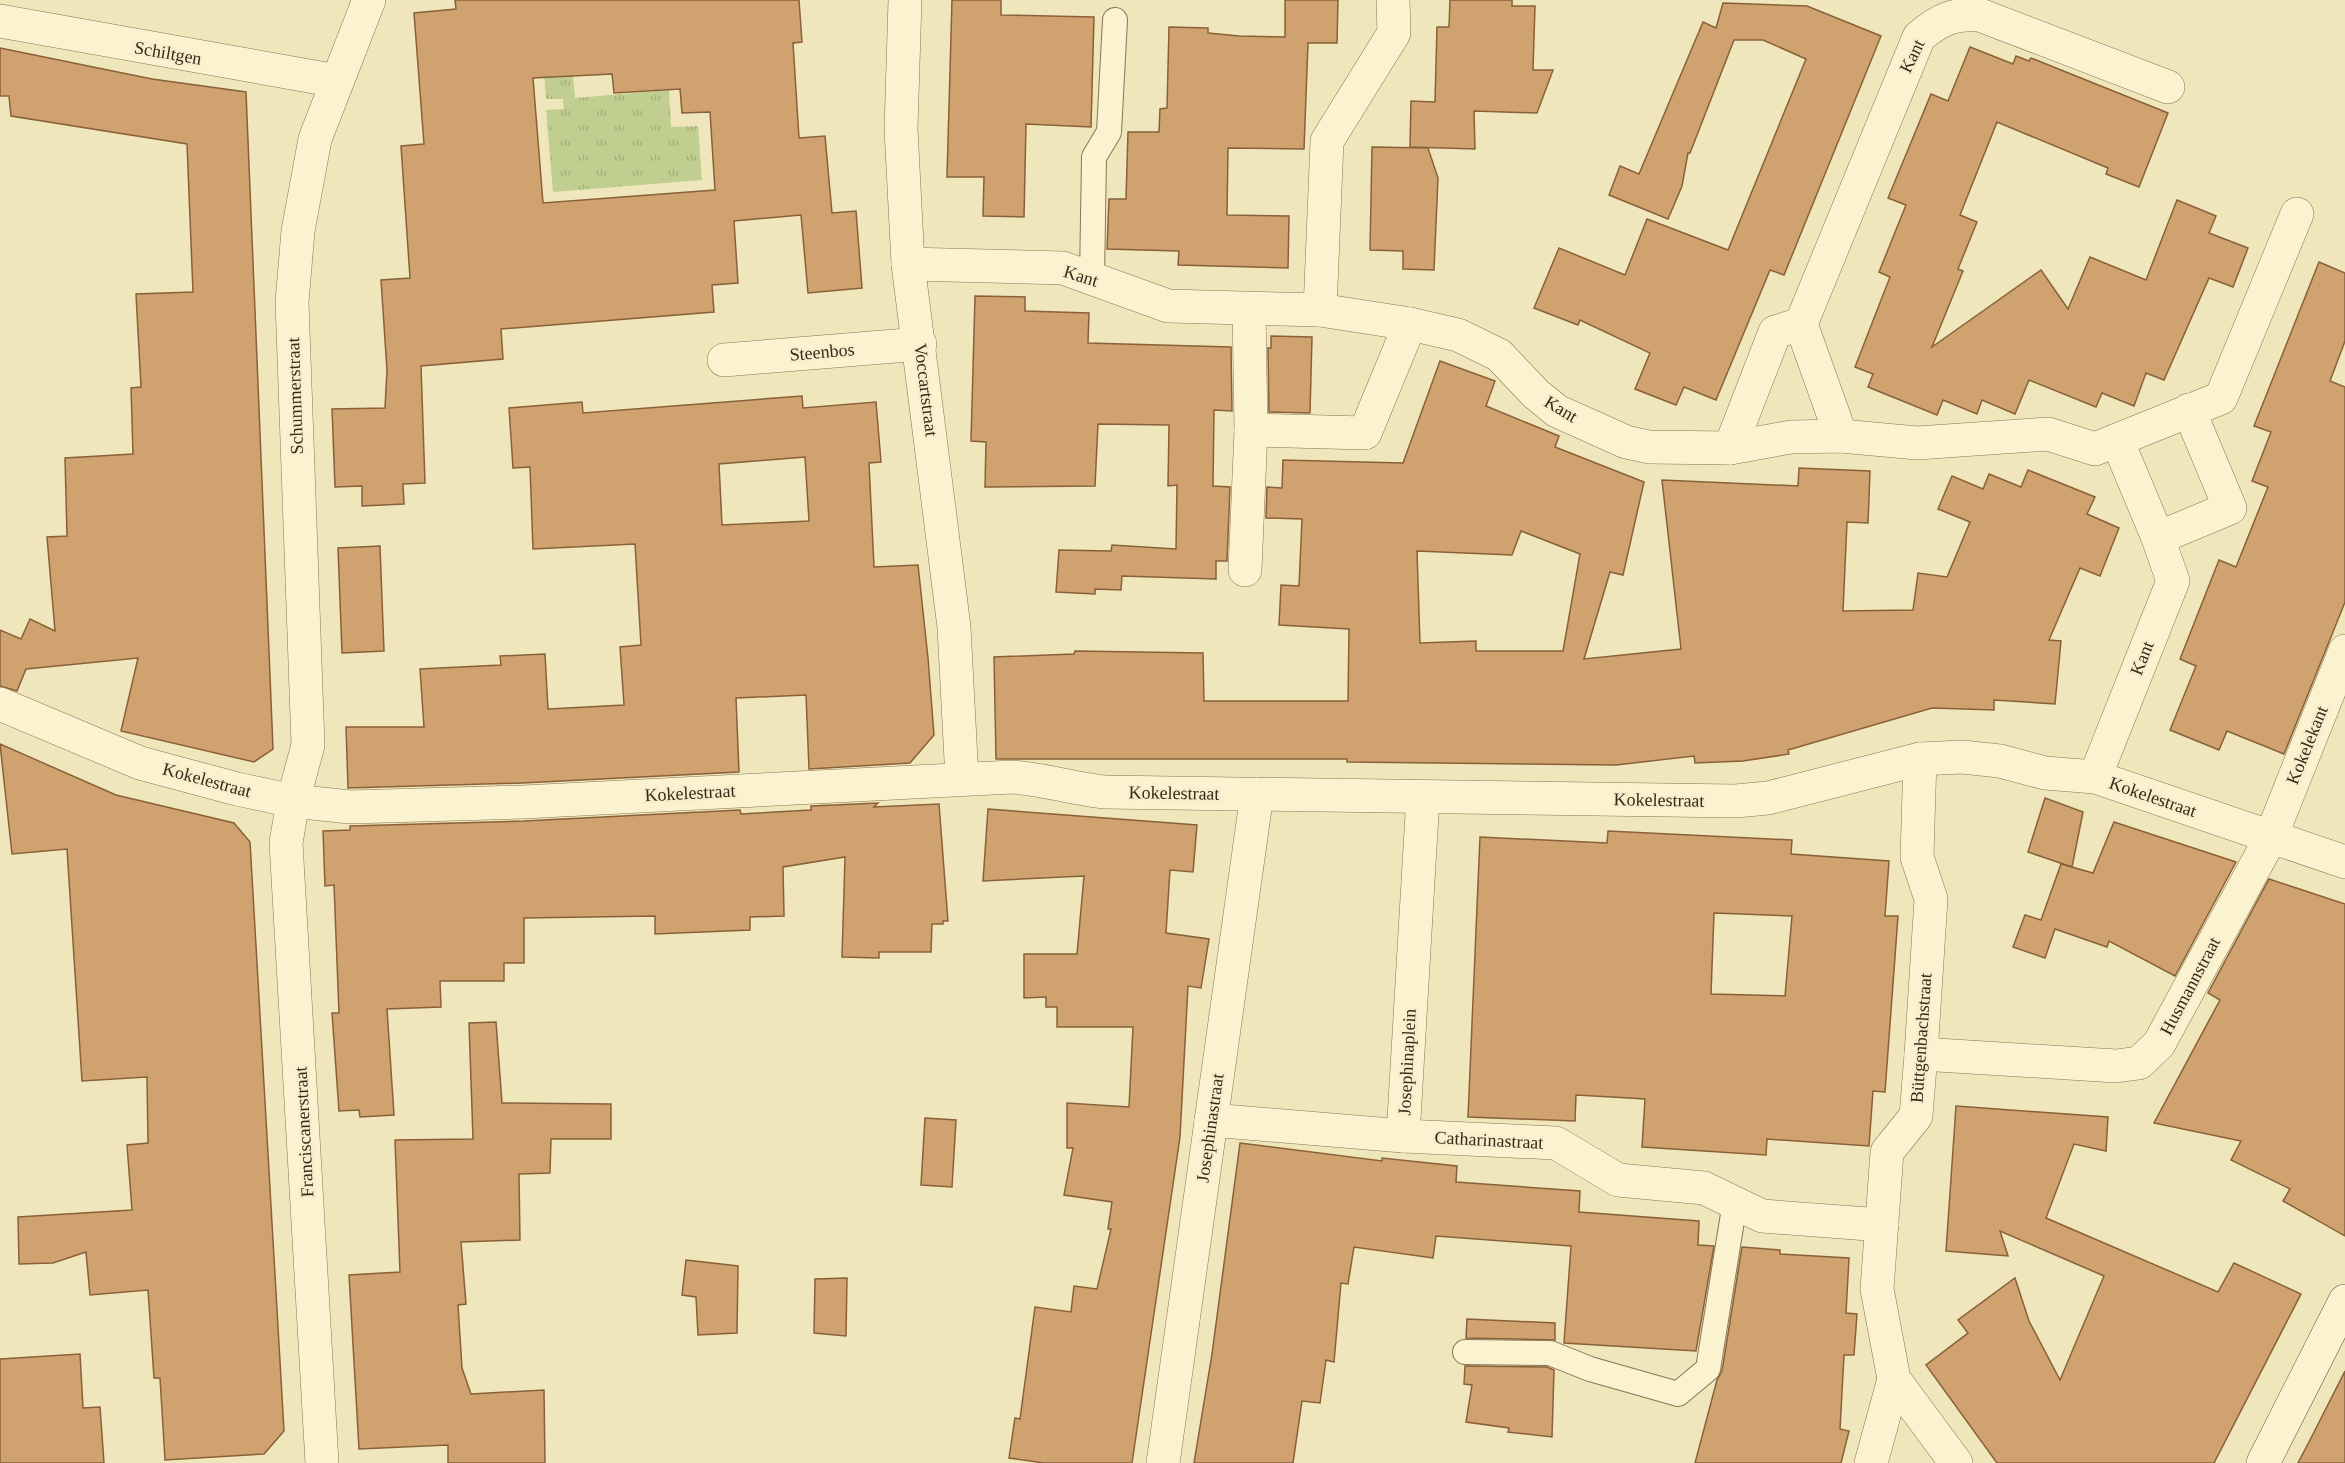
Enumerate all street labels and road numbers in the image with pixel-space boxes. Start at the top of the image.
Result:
street label: Kant [1895,36,1929,76]
street label: Schiltgen [133,37,203,69]
street label: Kant [1061,261,1101,291]
street label: Schummerstraat [283,337,307,455]
street label: Steenbos [789,339,855,365]
street label: Voccartstraat [910,342,942,438]
street label: Kant [1541,391,1581,427]
street label: Kant [2126,638,2158,678]
street label: Kokelekant [2282,703,2332,787]
street label: Kokelestraat [160,759,254,801]
street label: Kokelestraat [2107,773,2199,821]
street label: Kokelestraat [644,781,736,805]
street label: Kokelestraat [1128,782,1220,804]
street label: Kokelestraat [1613,789,1705,811]
street label: Husmannstraat [2156,934,2224,1038]
street label: Büttgenbachstraat [1906,972,1936,1104]
street label: Josephinaplein [1394,1008,1420,1116]
street label: Franciscanerstraat [291,1066,317,1198]
street label: Josephinastraat [1192,1072,1228,1184]
street label: Catharinastraat [1434,1127,1544,1153]

